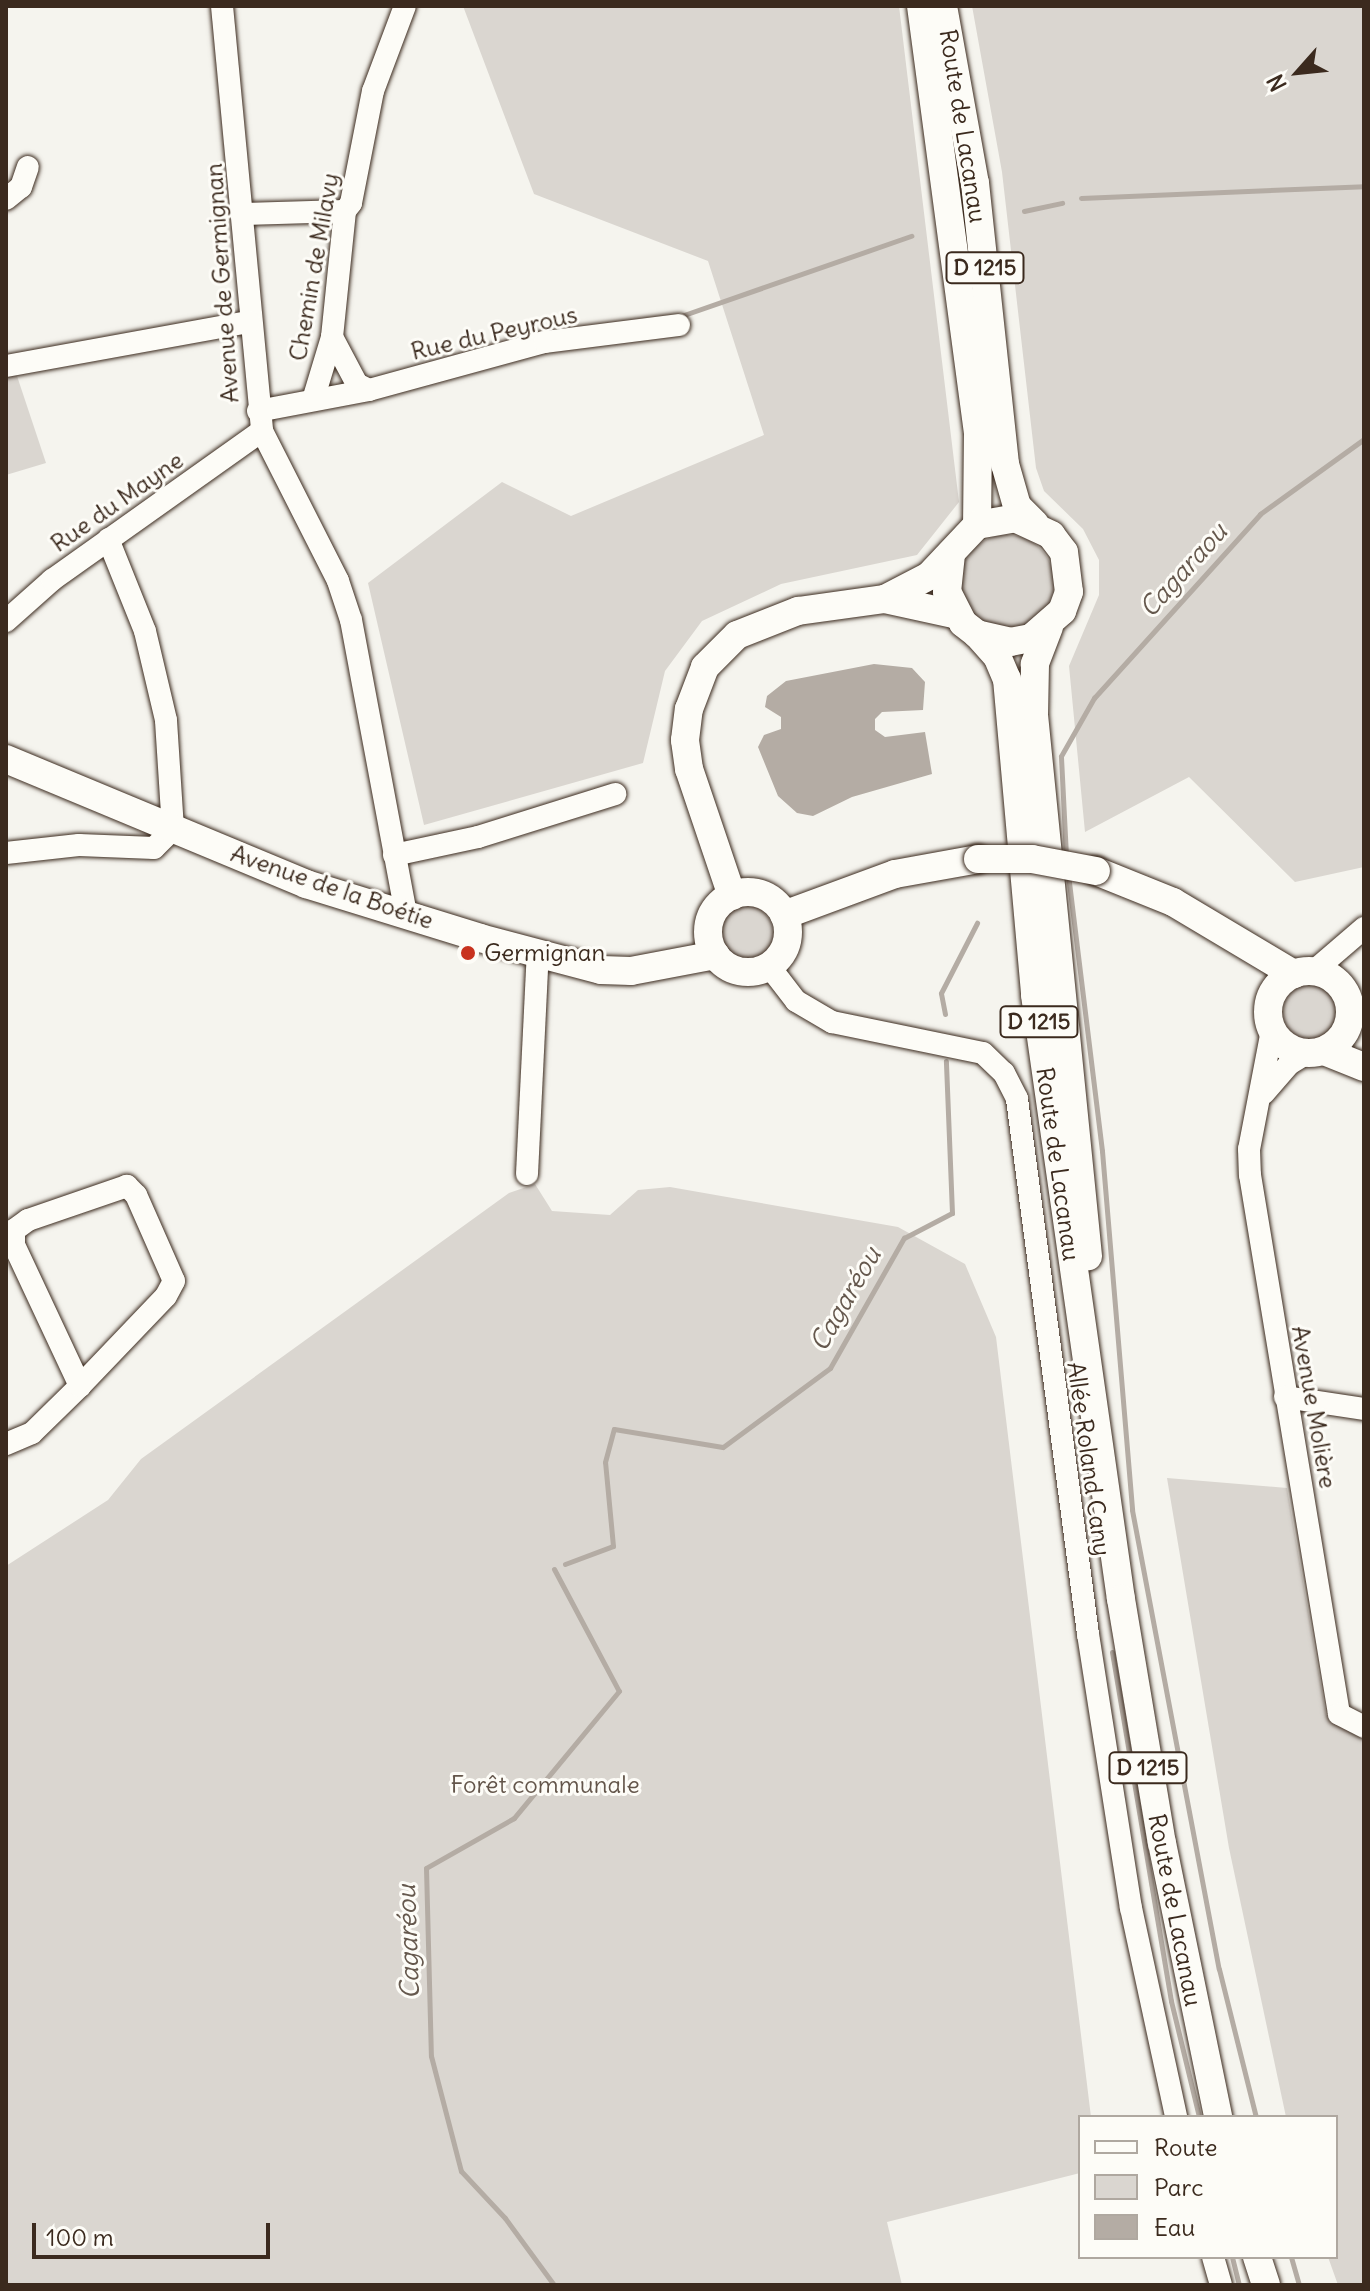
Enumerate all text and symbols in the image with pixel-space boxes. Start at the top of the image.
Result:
street label: Route de Lacanau [933,27,993,225]
north arrow [1258,32,1338,112]
text: N [1261,70,1293,96]
street label: Avenue de Germignan [199,162,245,404]
street label: Chemin de Milavy [283,171,345,363]
road number: D 1215 [945,250,1025,286]
street label: Rue du Peyrous [408,300,580,366]
street label: Rue du Mayne [45,446,189,558]
water label: Cagaraou [1133,517,1233,623]
street label: Avenue de la Boétie [227,839,437,935]
place label: Germignan [484,939,605,967]
marker: Germignan [459,944,477,962]
road number: D 1215 [999,1004,1079,1040]
street label: Route de Lacanau [1030,1065,1086,1263]
water label: Cagaréou [803,1242,887,1356]
street label: Avenue Molière [1286,1323,1342,1491]
street label: Allée Roland Cany [1061,1360,1117,1558]
road number: D 1215 [1108,1750,1188,1786]
park label: Forêt communale [450,1771,640,1799]
street label: Route de Lacanau [1142,1811,1208,2009]
water label: Cagaréou [390,1884,426,2000]
legend [1078,2115,1338,2259]
text: Route [1154,2132,1217,2162]
text: Parc [1154,2172,1203,2202]
scale bar [36,2207,274,2257]
text: Eau [1154,2212,1195,2242]
text: 100 m [46,2222,114,2252]

